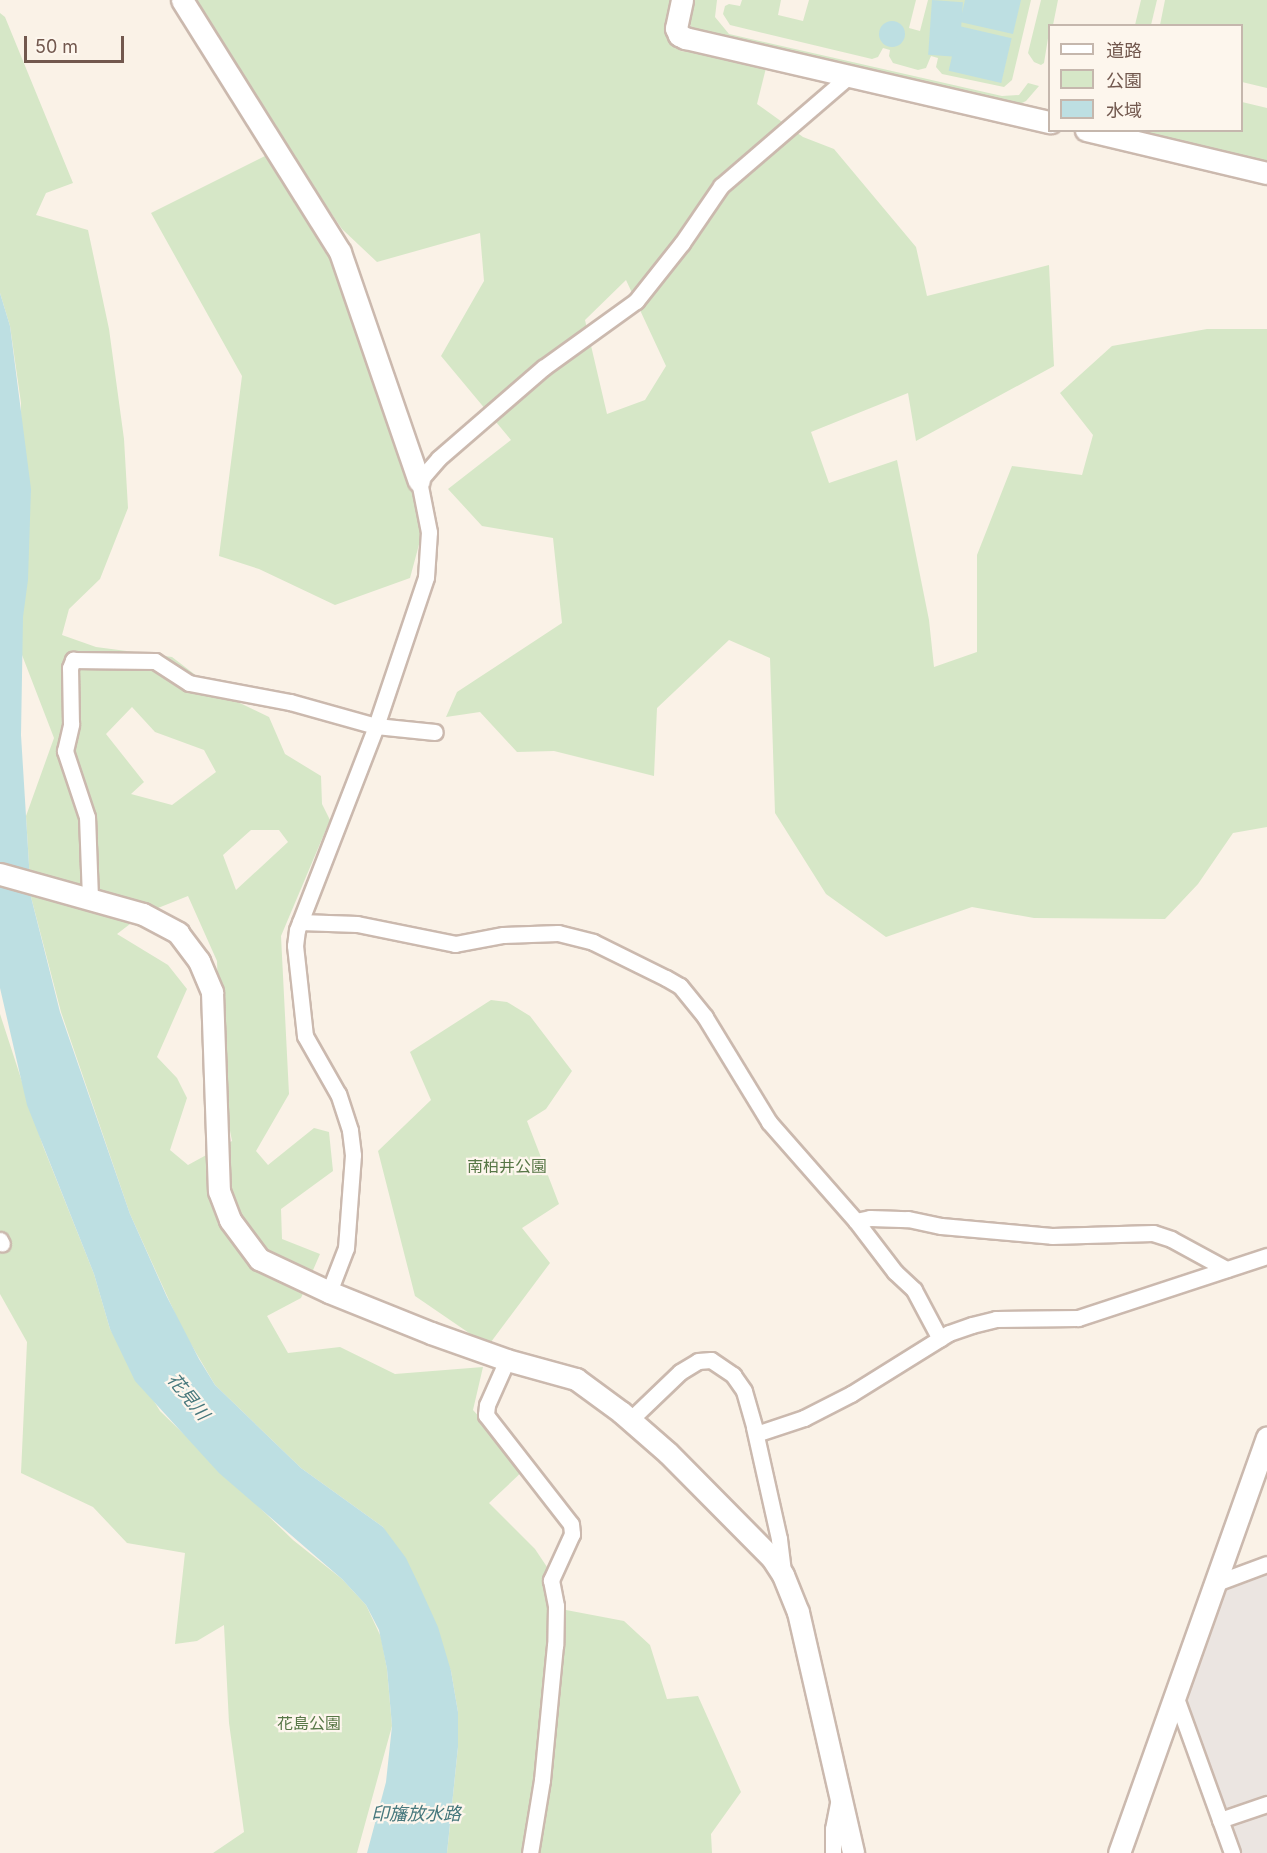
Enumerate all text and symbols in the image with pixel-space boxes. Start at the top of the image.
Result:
scale bar [27,24,128,62]
legend [1048,24,1243,132]
text: 50 m [35,36,78,57]
text: 道路 [1106,40,1142,61]
text: 公園 [1106,70,1142,91]
text: 水域 [1106,100,1142,121]
park label: 南柏井公園 [467,1156,547,1176]
water label: 花見川 [163,1369,213,1425]
park label: 花島公園 [277,1713,341,1733]
water label: 印旛放水路 [371,1803,461,1825]

